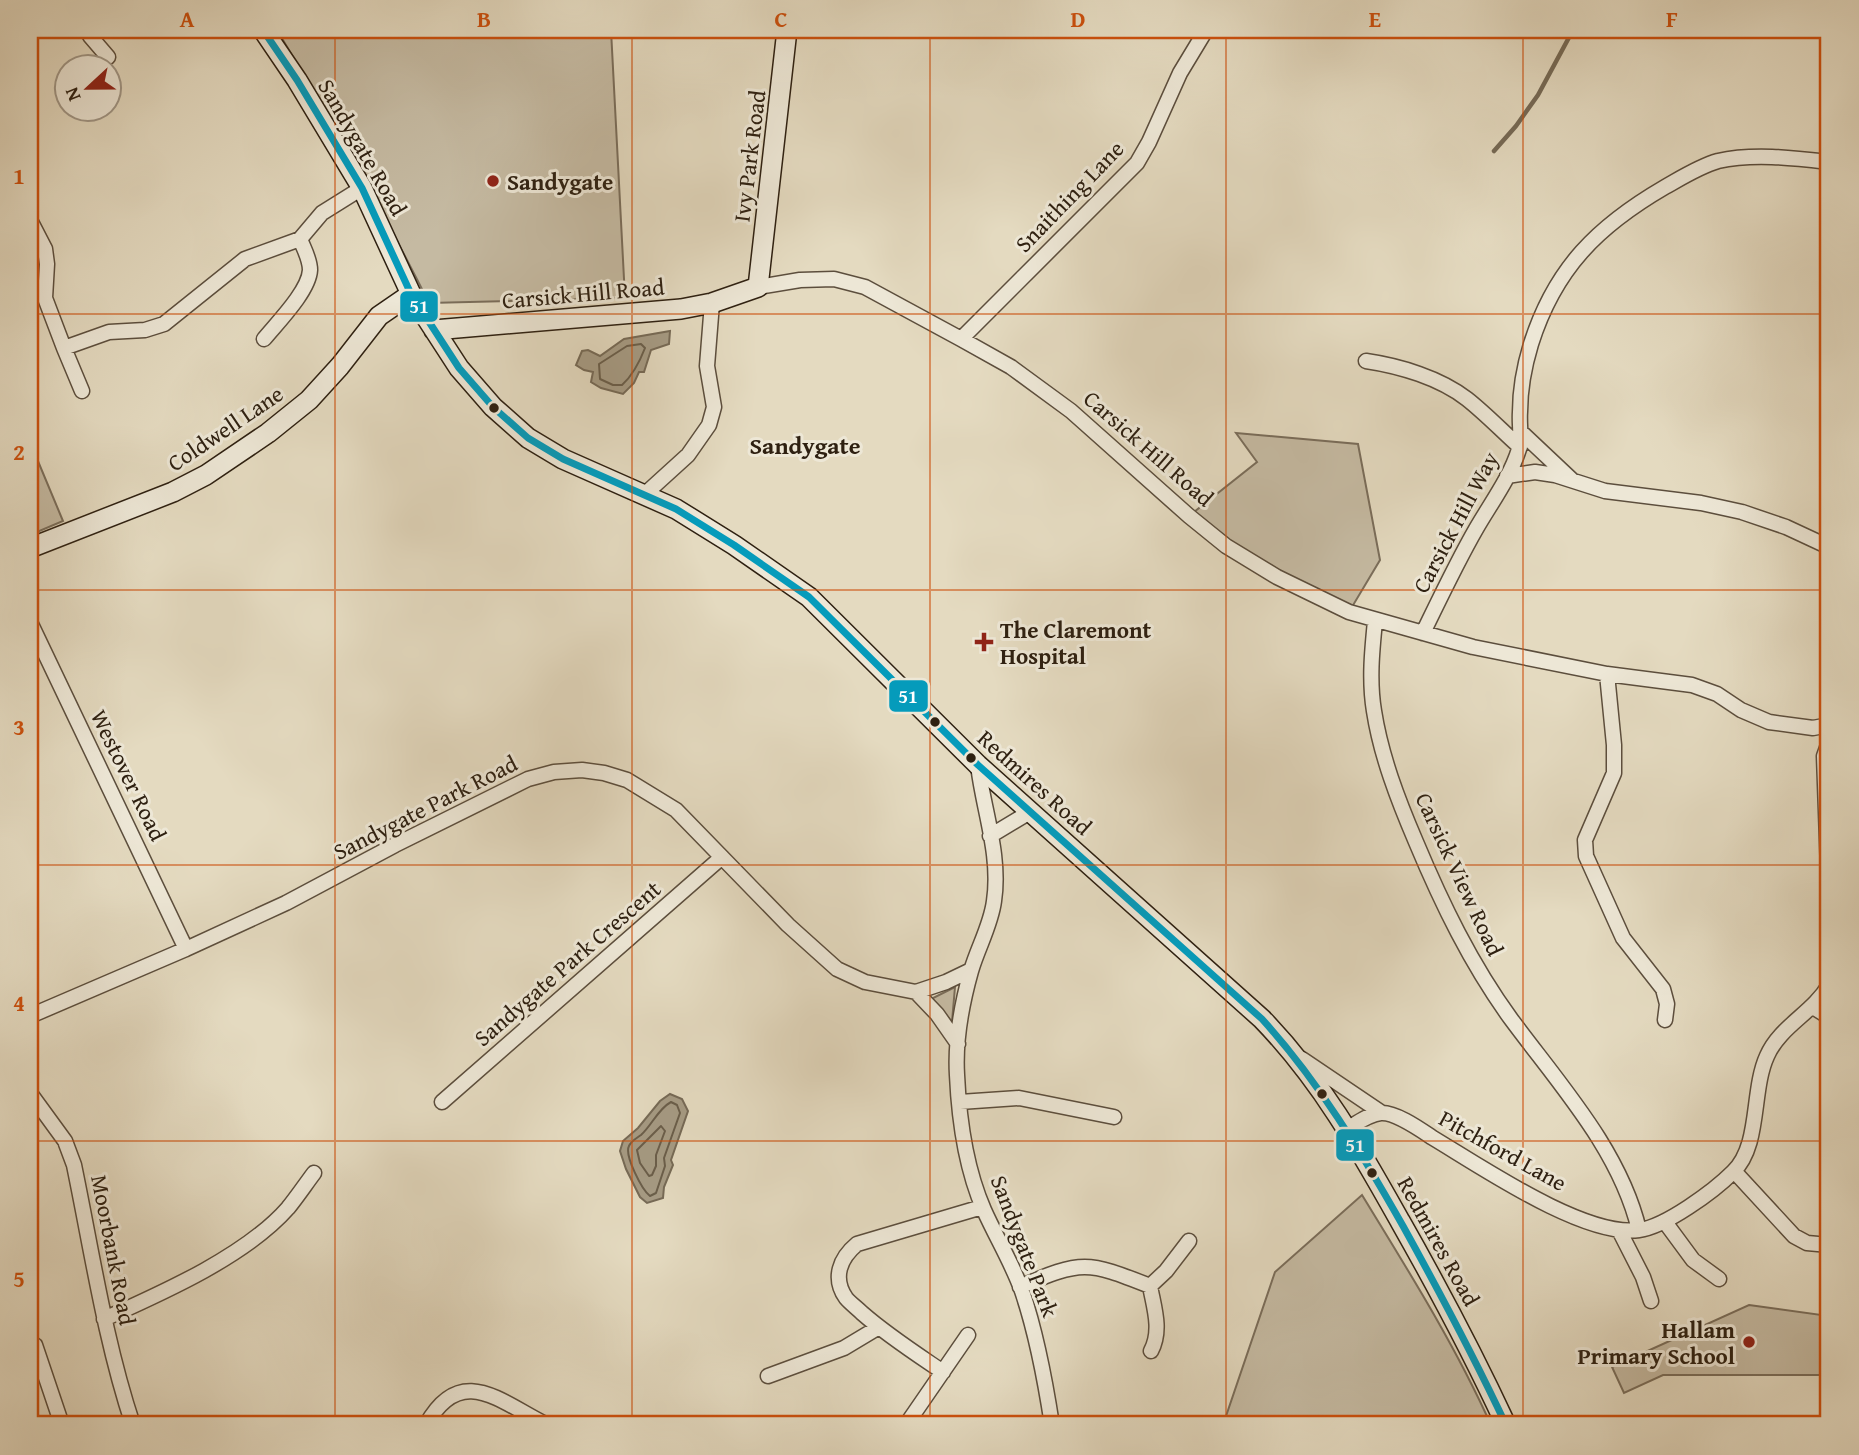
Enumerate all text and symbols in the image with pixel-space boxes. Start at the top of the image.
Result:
text: A [180,2,195,35]
text: B [477,2,491,35]
text: C [774,2,788,35]
text: D [1071,2,1086,35]
text: E [1369,2,1381,35]
text: F [1666,2,1678,35]
north arrow [52,52,122,122]
street label: Sandygate Road [310,72,416,222]
text: N [57,83,88,106]
street label: Ivy Park Road [725,87,774,224]
street label: Snaithing Lane [1007,133,1131,259]
text: 1 [13,159,25,192]
place label: Sandygate [507,165,613,198]
marker: Sandygate [485,173,501,189]
street label: Carsick Hill Road [500,269,666,317]
line badge: 51 [399,290,439,323]
text: 51 [409,292,429,320]
street label: Coldwell Lane [160,377,290,479]
street label: Carsick Hill Road [1077,382,1222,514]
unlabelled marker [487,401,501,415]
district label: Sandygate [750,428,861,463]
text: 2 [13,435,25,468]
street label: Carsick Hill Way [1404,445,1506,598]
place label: The Claremont Hospital [1000,613,1152,672]
marker: The Claremont Hospital [974,632,994,652]
line badge: 51 [888,679,929,713]
text: 51 [898,682,918,710]
street label: Westover Road [83,704,175,847]
text: 3 [13,710,25,743]
unlabelled marker [928,715,942,729]
street label: Redmires Road [971,722,1100,843]
street label: Sandygate Park Road [327,746,523,868]
unlabelled marker [964,751,978,765]
street label: Carsick View Road [1408,787,1513,962]
street label: Sandygate Park Crescent [466,872,668,1054]
text: 4 [13,986,25,1019]
unlabelled marker [1315,1087,1329,1101]
street label: Pitchford Lane [1433,1101,1573,1199]
line badge: 51 [1335,1128,1375,1162]
text: 51 [1345,1131,1365,1159]
unlabelled marker [1365,1166,1379,1180]
street label: Sandygate Park [983,1170,1067,1322]
street label: Redmires Road [1390,1170,1489,1313]
street label: Moorbank Road [83,1172,145,1329]
text: 5 [13,1262,25,1295]
place label: Hallam Primary School [1577,1313,1735,1372]
marker: Hallam Primary School [1741,1334,1757,1350]

